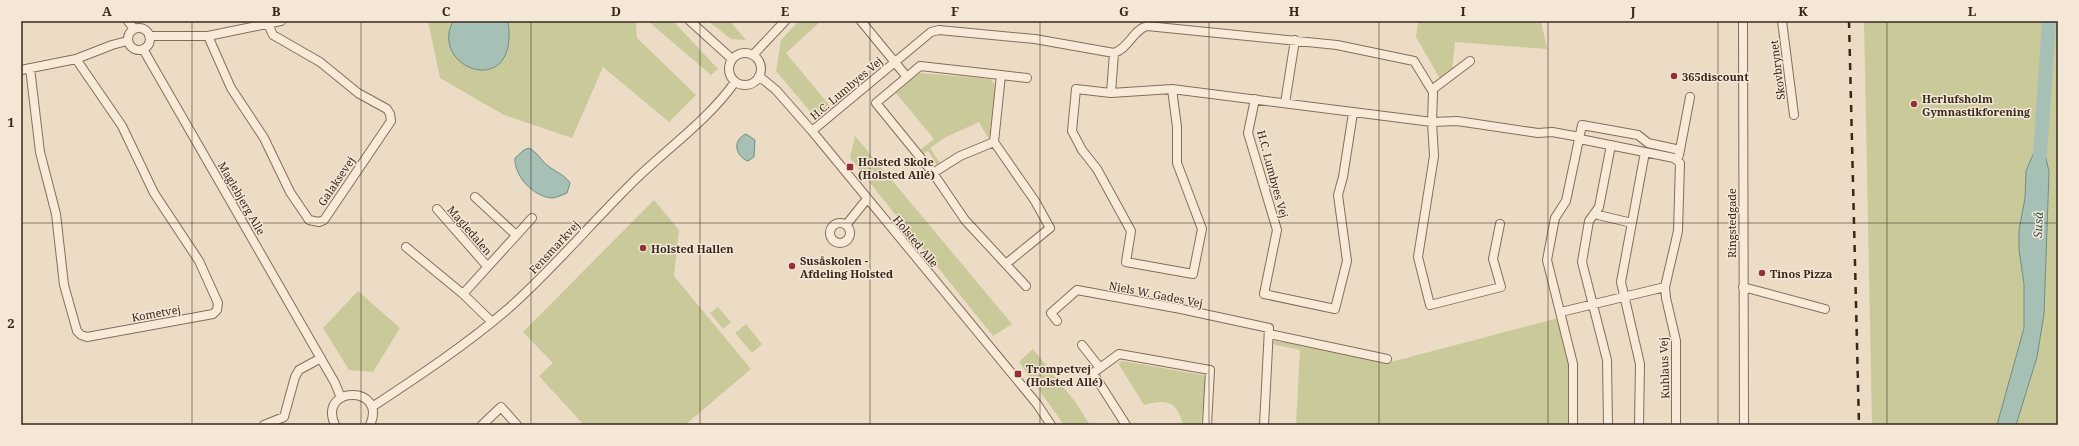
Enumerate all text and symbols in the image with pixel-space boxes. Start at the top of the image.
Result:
text: A [102,2,112,20]
text: B [272,2,281,20]
text: C [442,2,451,20]
text: D [611,2,621,20]
text: E [781,2,790,20]
text: F [951,2,959,20]
text: G [1119,2,1129,20]
text: H [1289,2,1300,20]
text: I [1460,2,1466,20]
text: J [1629,2,1636,20]
text: K [1798,2,1808,20]
text: L [1968,2,1977,20]
street label: Skovbrynet [1766,39,1788,101]
street label: H.C. Lumbyes Vej [807,53,885,123]
place label: 365discount [1682,69,1749,84]
marker: 365discount [1669,71,1679,81]
place label: Herlufsholm Gymnastikforening [1922,91,2031,119]
marker: Herlufsholm Gymnastikforening [1909,99,1919,109]
text: 1 [7,113,15,131]
street label: H.C. Lumbyes Vej [1254,128,1292,220]
street label: Galaksevej [314,153,358,209]
place label: Holsted Skole (Holsted Allé) [858,154,935,182]
street label: Maglebjerg Alle [215,159,269,237]
marker: Holsted Skole (Holsted Allé) [845,162,855,172]
street label: Ringstedgade [1724,188,1739,258]
street label: Magledalen [444,202,496,258]
street label: Holsted Alle [890,212,942,270]
water label: Suså [2029,212,2047,238]
street label: Fensmarkvej [525,217,583,277]
place label: Holsted Hallen [651,241,734,256]
marker: Holsted Hallen [638,243,648,253]
place label: Susåskolen - Afdeling Holsted [800,253,893,281]
marker: Susåskolen - Afdeling Holsted [787,261,797,271]
place label: Tinos Pizza [1770,266,1833,281]
marker: Tinos Pizza [1757,268,1767,278]
street label: Niels W. Gades Vej [1108,278,1204,310]
street label: Kometvej [130,301,182,325]
text: 2 [7,314,15,332]
street label: Kuhlaus Vej [1655,337,1673,399]
place label: Trompetvej (Holsted Allé) [1026,361,1103,389]
marker: Trompetvej (Holsted Allé) [1013,369,1023,379]

